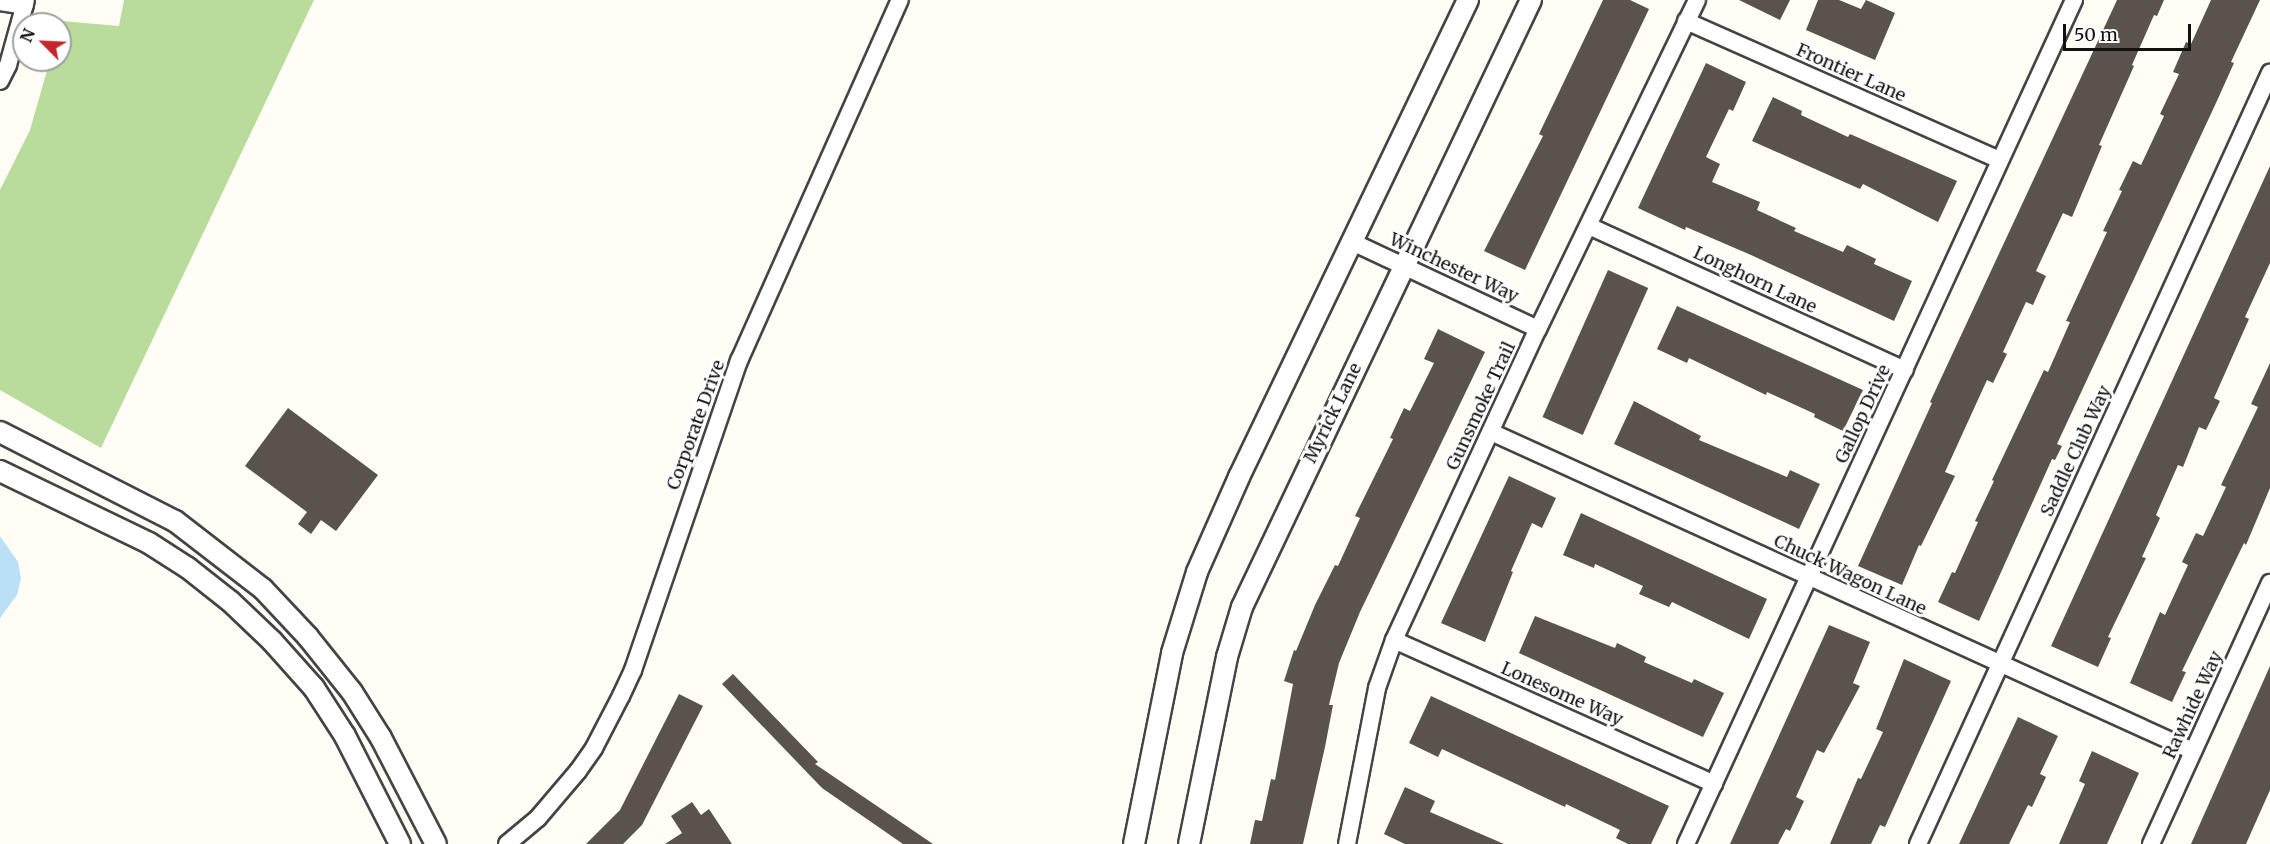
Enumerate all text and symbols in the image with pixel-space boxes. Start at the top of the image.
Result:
north arrow [12,12,72,72]
scale bar [2066,12,2194,50]
text: 50 m [2074,23,2118,46]
text: N [16,26,39,45]
street label: Frontier Lane [1793,39,1909,107]
street label: Winchester Way [1386,229,1522,307]
street label: Longhorn Lane [1690,242,1820,318]
street label: Gunsmoke Trail [1442,338,1520,474]
street label: Corporate Drive [662,357,730,493]
street label: Myrick Lane [1299,359,1367,467]
street label: Gallop Drive [1831,361,1895,467]
street label: Saddle Club Way [2036,382,2116,520]
street label: Chuck Wagon Lane [1770,530,1930,620]
street label: Rawhide Way [2159,648,2227,762]
street label: Lonesome Way [1498,657,1626,731]

